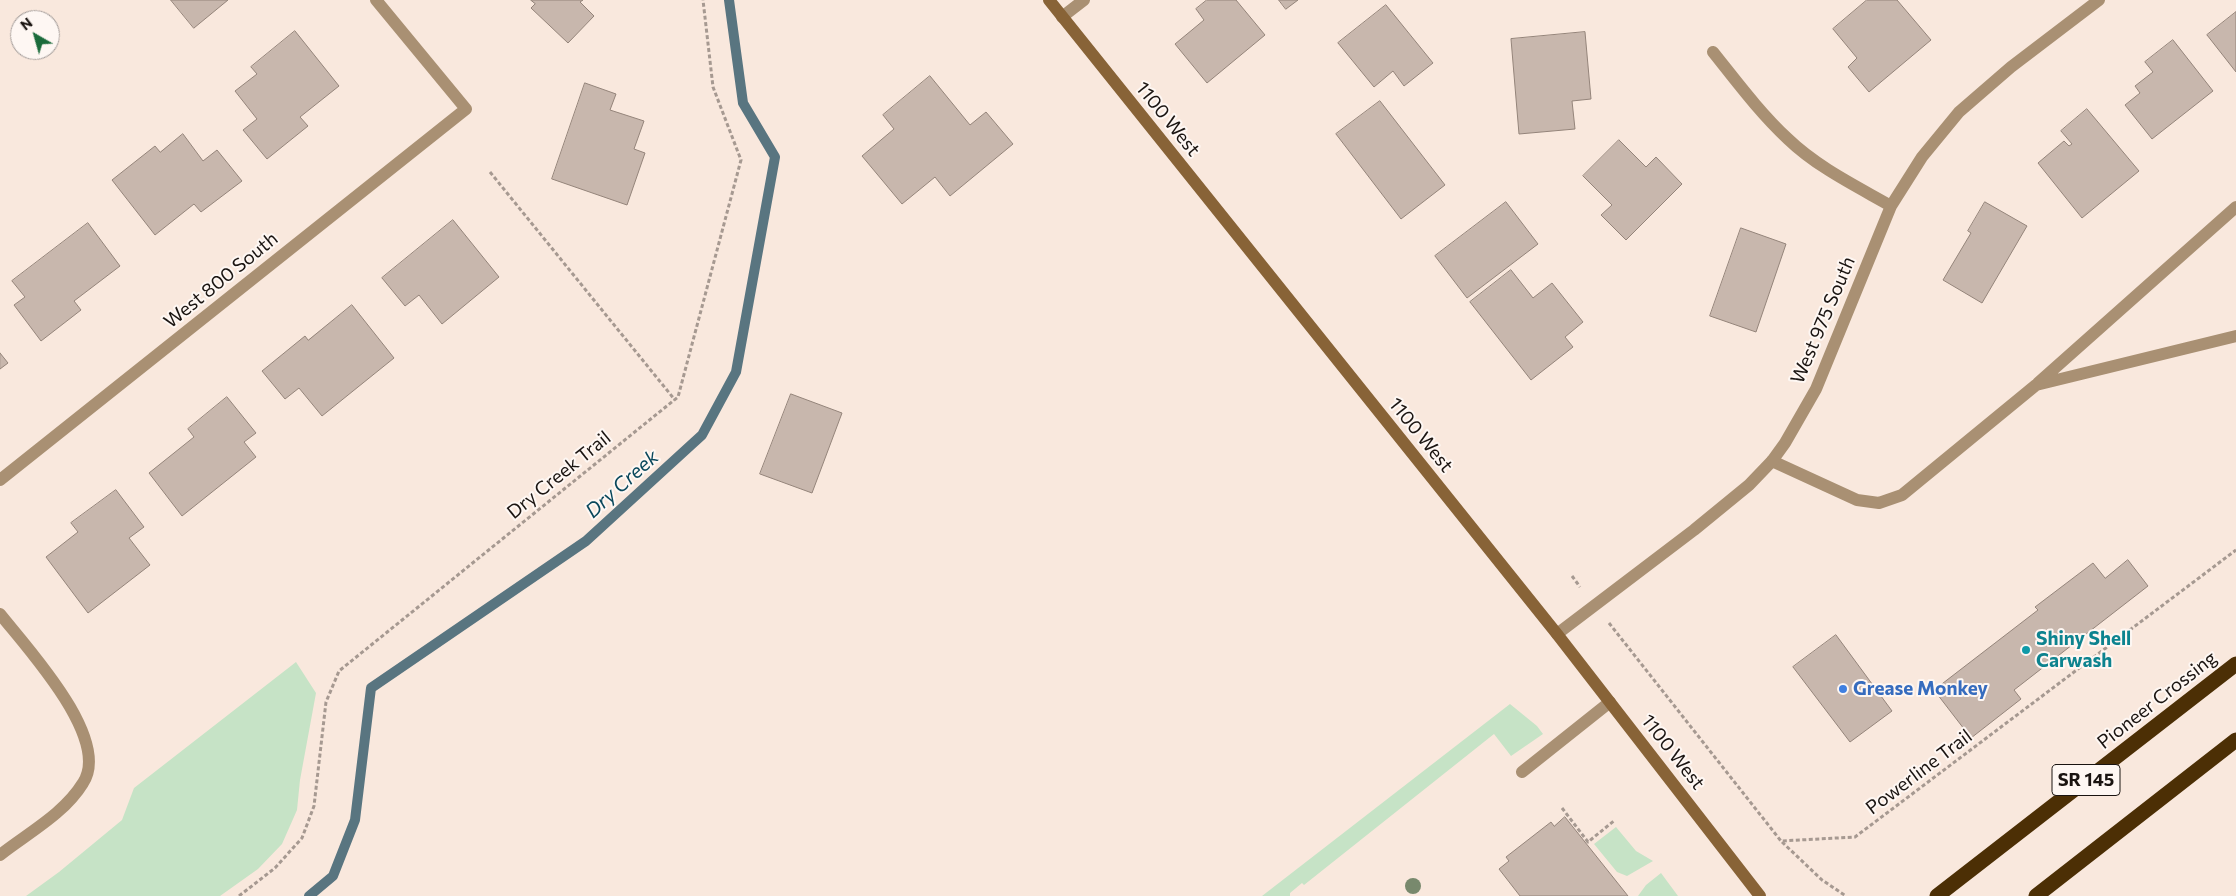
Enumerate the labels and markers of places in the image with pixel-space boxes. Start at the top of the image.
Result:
place label: Shiny Shell Carwash [2036,628,2131,672]
marker: Shiny Shell Carwash [2020,644,2032,656]
place label: Grease Monkey [1853,678,1988,700]
marker: Grease Monkey [1837,683,1849,695]

